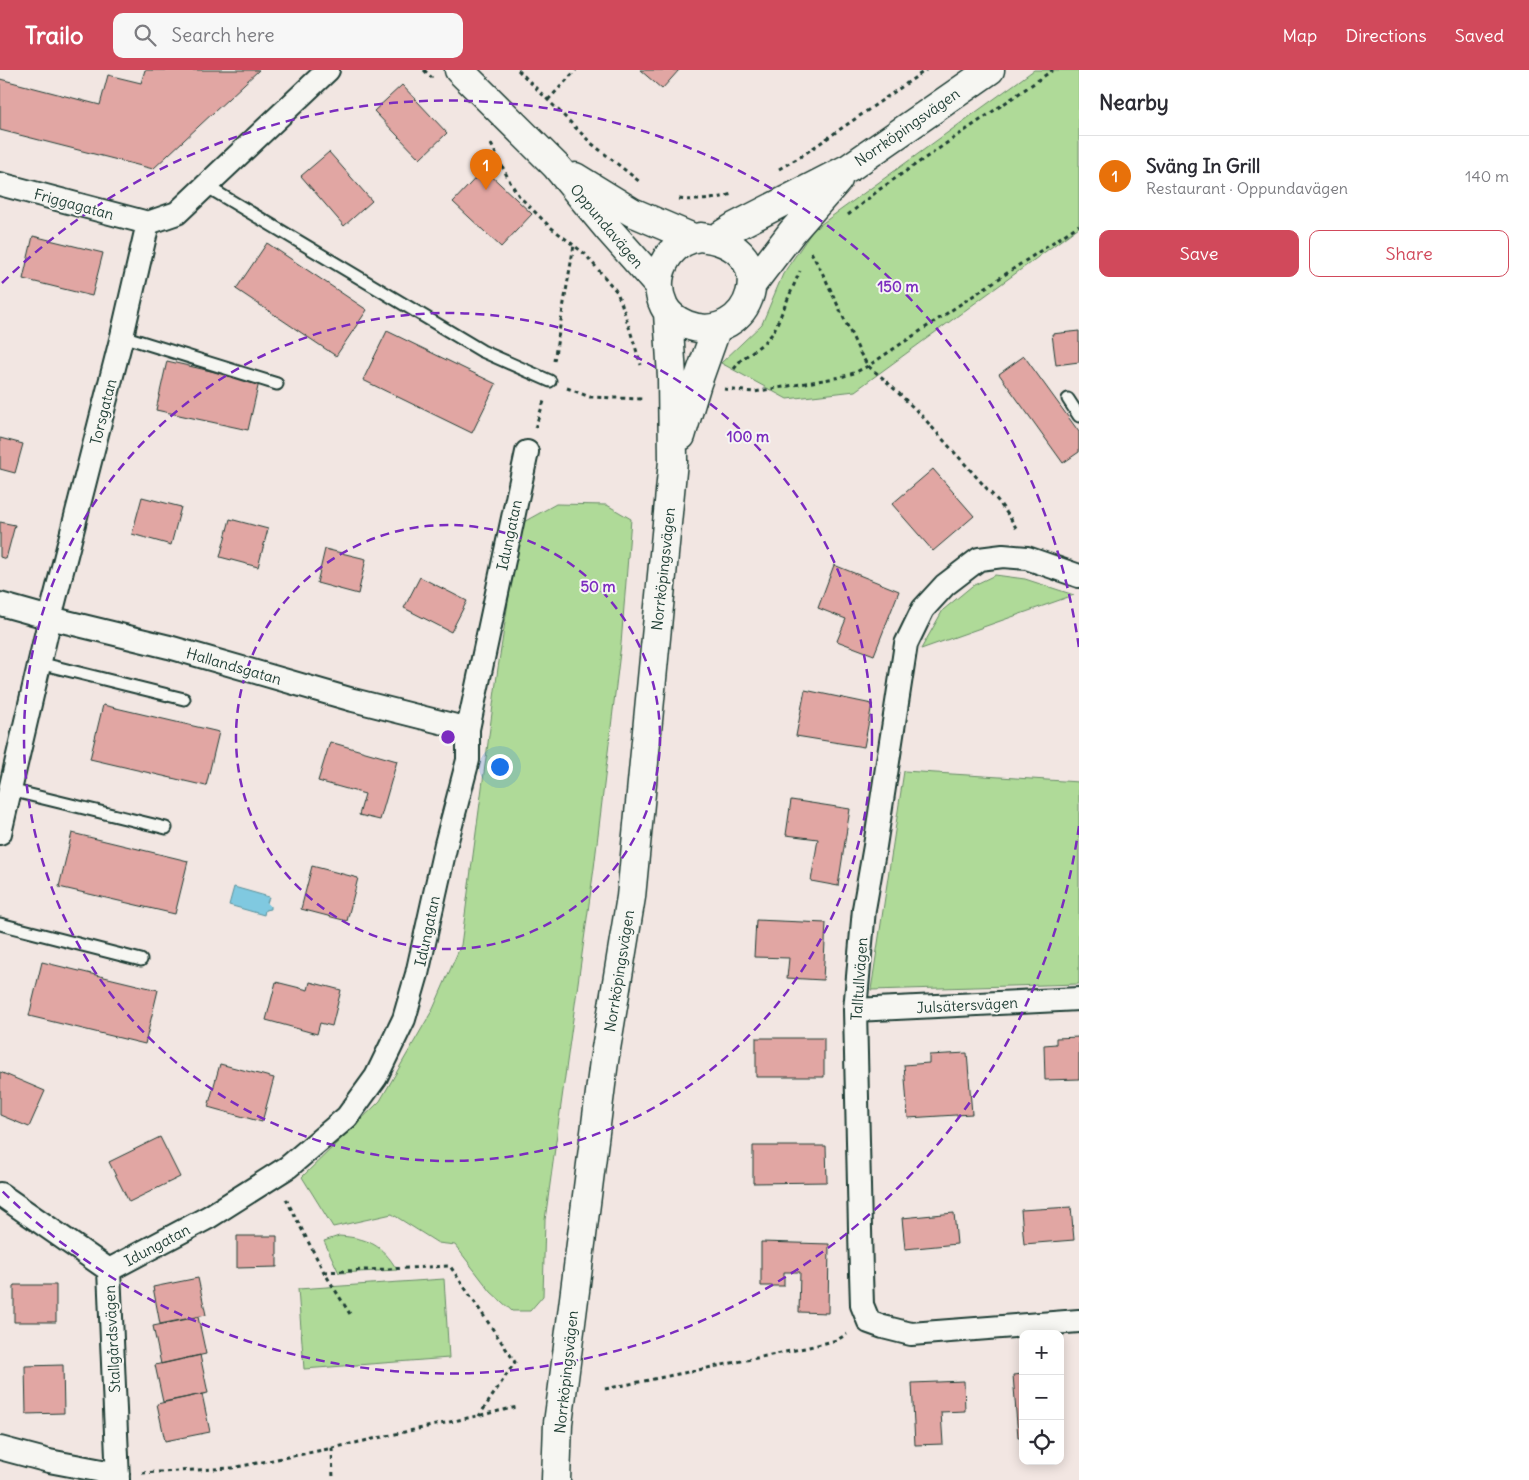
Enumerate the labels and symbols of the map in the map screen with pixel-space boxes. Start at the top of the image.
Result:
street label: Norrköpingsvägen [851,84,963,170]
pin: 1 [470,149,502,190]
street label: Oppundavägen [566,180,648,272]
street label: Friggagatan [32,184,116,224]
text: 150 m [877,277,919,296]
street label: Torsgatan [86,377,120,447]
text: 100 m [727,427,769,446]
street label: Idungatan [492,498,526,572]
street label: Norrköpingsvägen [647,506,679,631]
text: 50 m [580,577,616,596]
street label: Hallandsgatan [184,643,284,689]
centre of rings [439,728,457,746]
your location [487,754,513,780]
street label: Idungatan [410,894,444,968]
street label: Norrköpingsvägen [600,908,638,1033]
street label: Talltullvägen [847,936,871,1021]
street label: Julsätersvägen [916,993,1019,1017]
street label: Idungatan [121,1220,193,1270]
street label: Stallgårdsvägen [100,1284,124,1393]
street label: Norrköpingsvägen [550,1309,582,1434]

